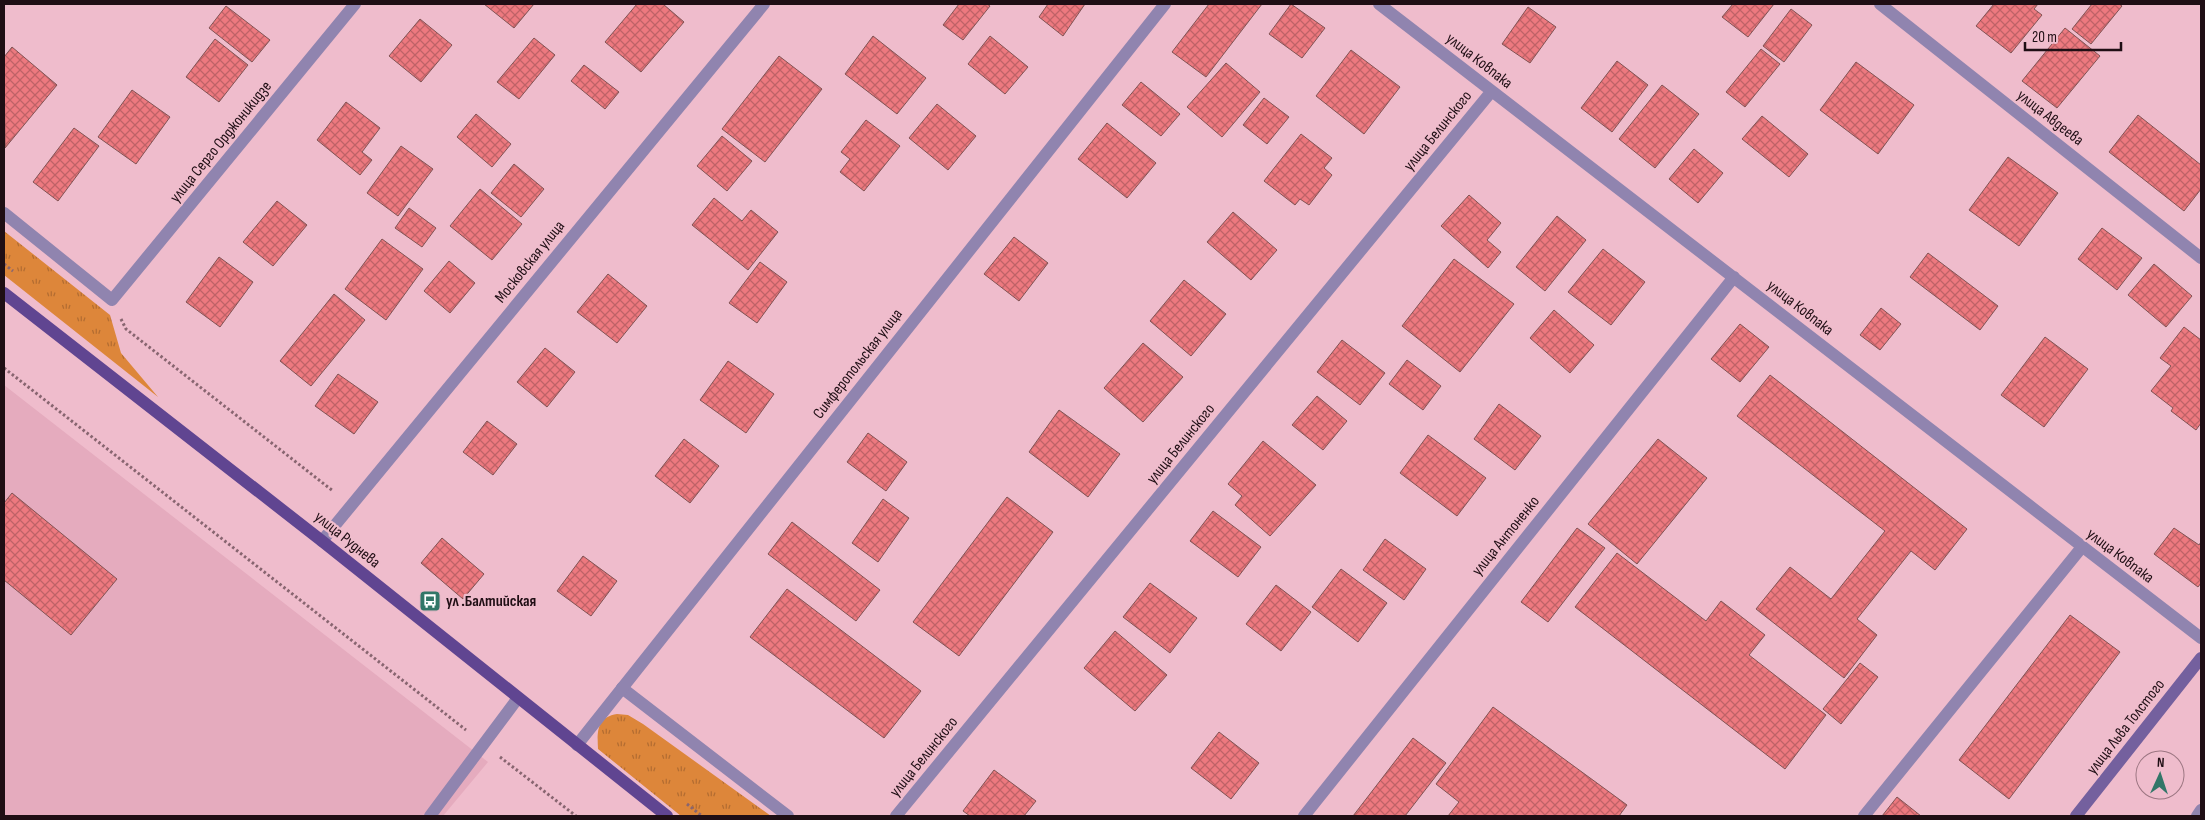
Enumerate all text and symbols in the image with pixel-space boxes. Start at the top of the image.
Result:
scale bar [2025,20,2121,52]
text: 20 m [2032,28,2057,47]
street label: улица Ковпака [1442,29,1516,93]
street label: улица Серго Орджоникидзе [166,77,276,207]
street label: улица Авдеева [2013,86,2087,150]
street label: улица Белинского [1400,87,1476,175]
street label: Московская улица [491,217,569,307]
street label: улица Ковпака [1763,276,1837,340]
street label: Симферопольская улица [809,305,907,423]
street label: улица Белинского [1143,400,1219,488]
street label: улица Антоненко [1468,492,1544,580]
street label: улица Руднева [310,508,384,572]
street label: улица Ковпака [2083,525,2157,587]
bus stop icon: ул .Балтийская [418,589,442,613]
place label: ул .Балтийская [446,592,536,611]
street label: улица Льва Толстого [2083,676,2169,778]
street label: улица Белинского [886,713,962,801]
north arrow [2135,750,2185,800]
text: N [2156,754,2165,771]

